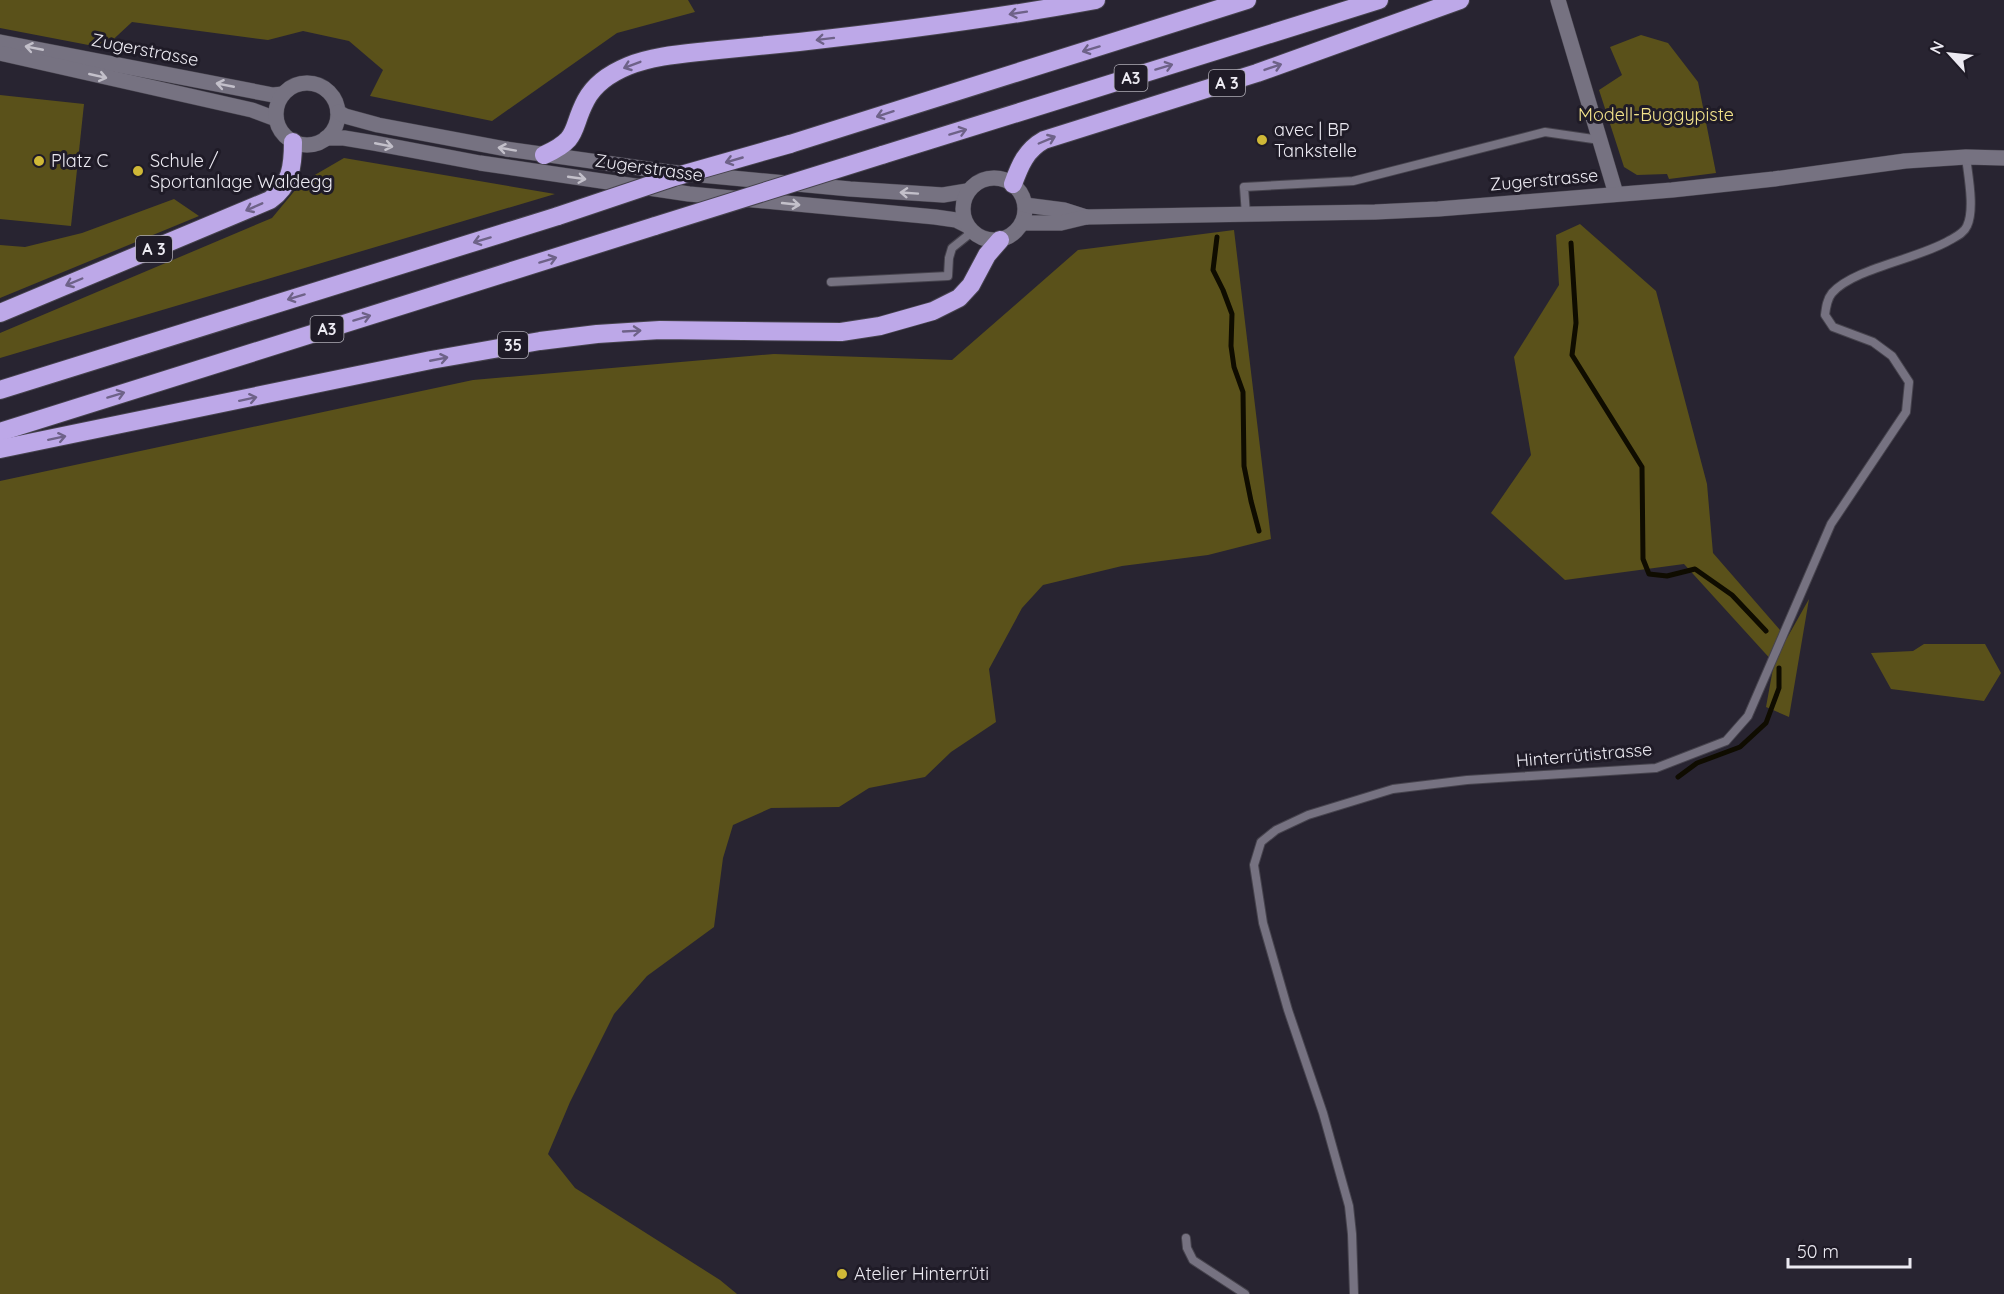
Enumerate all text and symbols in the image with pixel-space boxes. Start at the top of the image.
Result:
one-way arrow [1009,8,1028,19]
north arrow [1920,24,1980,84]
street label: Zugerstrasse [90,28,201,71]
one-way arrow [815,34,835,45]
text: N [1925,37,1948,57]
one-way arrow [24,42,44,53]
one-way arrow [1082,44,1101,55]
one-way arrow [623,60,642,71]
one-way arrow [1154,61,1173,72]
one-way arrow [1263,61,1281,72]
road number: A3 [1114,65,1148,91]
road number: A 3 [1209,70,1245,96]
one-way arrow [87,71,107,82]
one-way arrow [216,79,235,90]
park label: Modell-Buggypiste [1578,103,1734,126]
one-way arrow [876,109,895,120]
place label: avec | BP Tankstelle [1274,118,1357,162]
one-way arrow [948,126,967,137]
marker: avec | BP Tankstelle [1255,133,1269,147]
one-way arrow [1037,134,1056,145]
one-way arrow [374,140,394,151]
one-way arrow [497,143,517,154]
place label: Platz C [51,149,108,172]
place label: Schule / Sportanlage Waldegg [150,149,333,193]
street label: Zugerstrasse [594,149,705,186]
marker: Platz C [32,154,46,168]
one-way arrow [724,155,743,166]
street label: Zugerstrasse [1489,163,1599,196]
marker: Schule / Sportanlage Waldegg [131,164,145,178]
one-way arrow [566,172,586,183]
one-way arrow [900,187,920,198]
one-way arrow [780,199,800,210]
one-way arrow [245,202,263,213]
one-way arrow [473,235,492,246]
road number: A 3 [136,236,172,262]
one-way arrow [538,254,557,265]
one-way arrow [65,277,83,288]
one-way arrow [287,293,306,304]
one-way arrow [352,312,371,323]
road number: A3 [310,316,344,342]
one-way arrow [622,326,642,337]
road number: 35 [498,332,528,358]
one-way arrow [429,353,449,364]
one-way arrow [106,389,125,400]
one-way arrow [238,393,258,404]
one-way arrow [48,431,67,443]
street label: Hinterrütistrasse [1515,737,1653,772]
scale bar [1788,1231,1910,1269]
text: 50 m [1797,1240,1839,1263]
place label: Atelier Hinterrüti [854,1262,989,1285]
marker: Atelier Hinterrüti [835,1267,849,1281]

